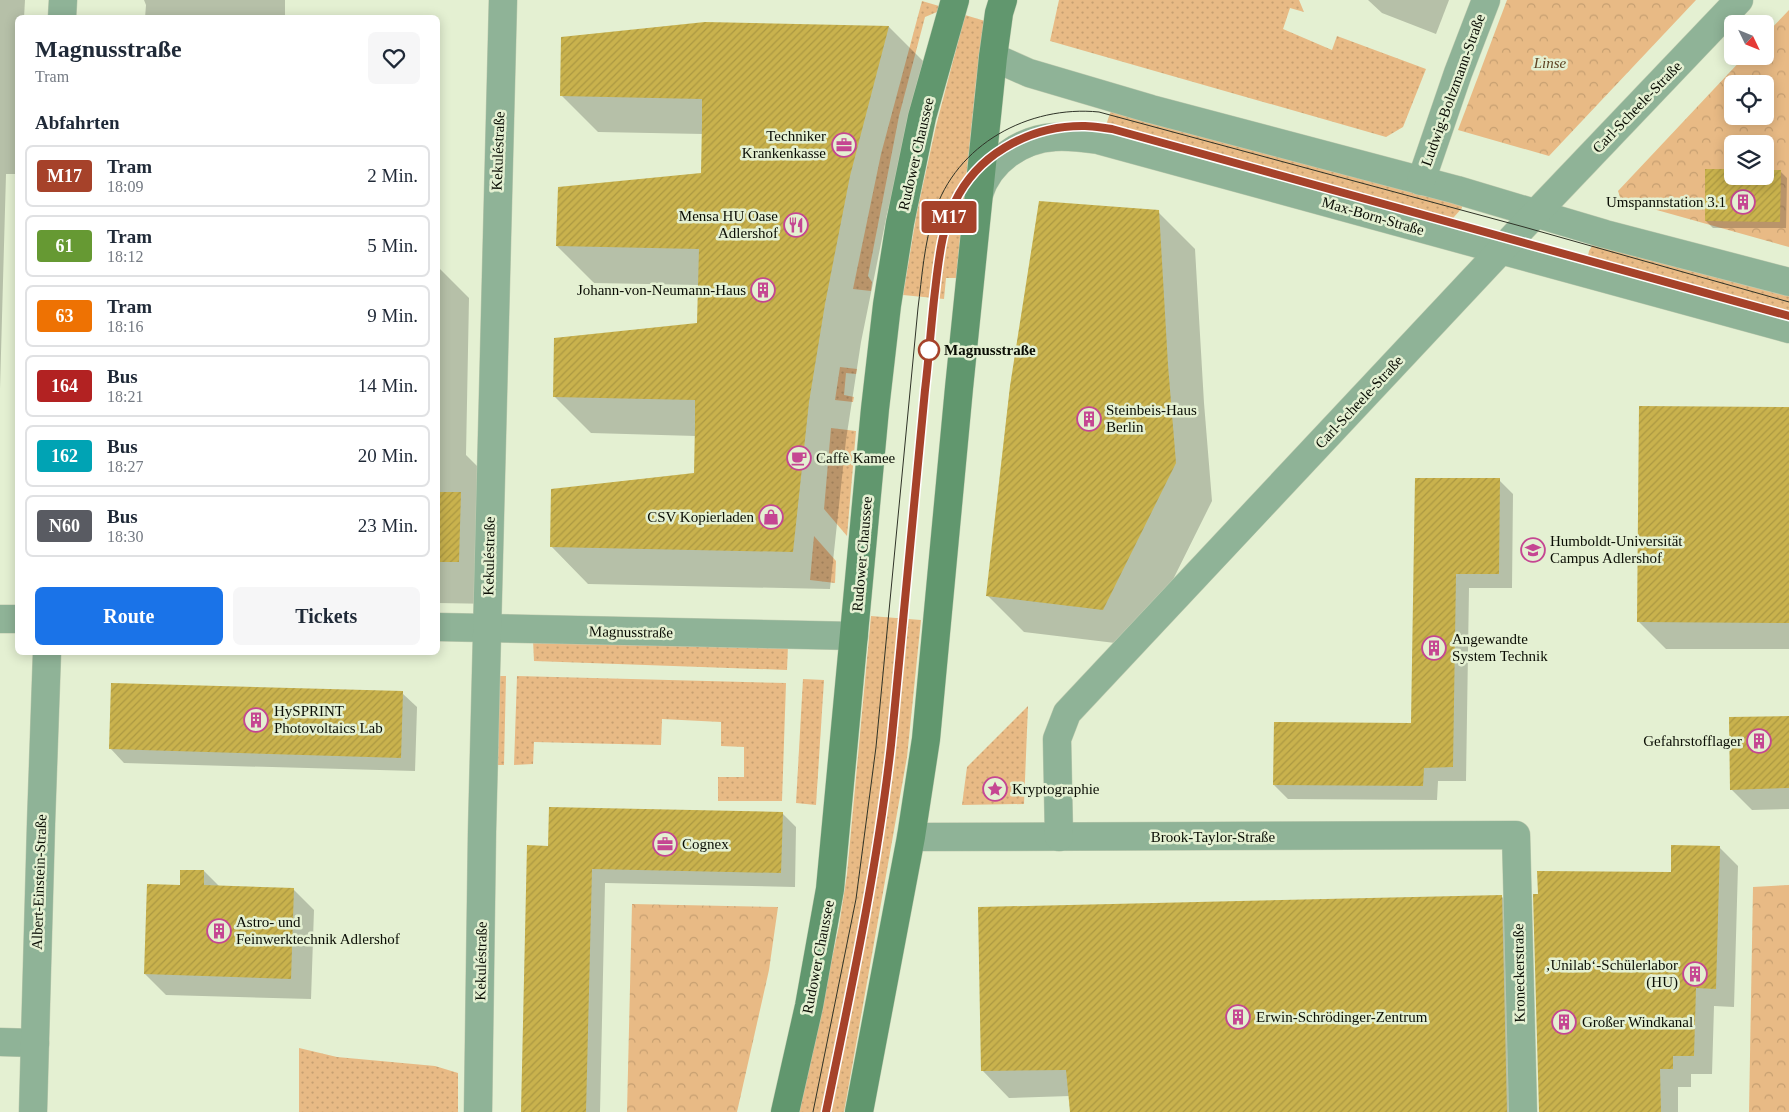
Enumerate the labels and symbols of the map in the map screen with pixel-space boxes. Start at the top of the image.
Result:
street label: Ludwig-Boltzmann-Straße [1418,11,1488,168]
north arrow [1724,15,1774,65]
park label: Linse [1533,55,1567,71]
street label: Carl-Scheele-Straße [1589,58,1685,156]
street label: Rudower Chaussee [895,96,937,212]
street label: Kekuléstraße [489,111,507,191]
place label: Techniker Krankenkasse [742,128,826,161]
office icon: Techniker Krankenkasse [831,132,857,158]
building icon: Umspannstation 3.1 [1730,189,1756,215]
street label: Max-Born-Straße [1320,194,1426,238]
place label: Umspannstation 3.1 [1606,194,1726,210]
line badge: M17 [920,201,978,233]
place label: Mensa HU Oase Adlershof [679,208,778,241]
restaurant icon: Mensa HU Oase Adlershof [783,212,809,238]
building icon: Johann-von-Neumann-Haus [750,277,776,303]
place label: Johann-von-Neumann-Haus [577,282,746,298]
marker: Magnusstraße [918,339,940,361]
place label: Magnusstraße [944,342,1036,358]
street label: Carl-Scheele-Straße [1312,352,1406,452]
place label: Steinbeis-Haus Berlin [1106,402,1197,435]
building icon: Steinbeis-Haus Berlin [1076,406,1102,432]
cafe icon: Caffè Kamee [786,445,812,471]
place label: Caffè Kamee [816,450,896,466]
street label: Rudower Chaussee [849,495,875,612]
shop icon: CSV Kopierladen [758,504,784,530]
place label: CSV Kopierladen [647,509,754,525]
street label: Kekuléstraße [480,516,498,596]
place label: Humboldt-Universität Campus Adlershof [1550,533,1683,566]
school or university icon: Humboldt-Universität Campus Adlershof [1520,537,1546,563]
street label: Magnusstraße [589,623,674,641]
place label: Angewandte System Technik [1452,631,1548,664]
building icon: Angewandte System Technik [1421,635,1447,661]
place label: HySPRINT Photovoltaics Lab [274,703,383,736]
building icon: HySPRINT Photovoltaics Lab [243,707,269,733]
building icon: Gefahrstofflager [1746,728,1772,754]
place label: Gefahrstofflager [1643,733,1742,749]
place icon: Kryptographie [982,776,1008,802]
place label: Kryptographie [1012,781,1100,797]
street label: Albert-Einstein-Straße [29,814,49,950]
street label: Brook-Taylor-Straße [1151,829,1276,845]
office icon: Cognex [652,831,678,857]
place label: Cognex [682,836,729,852]
street label: Rudower Chaussee [799,899,837,1015]
place label: Astro- und Feinwerktechnik Adlershof [236,914,400,947]
building icon: Astro- und Feinwerktechnik Adlershof [206,918,232,944]
street label: Kekuléstraße [472,921,490,1001]
street label: Kroneckerstraße [1510,923,1528,1023]
place label: ‚Unilab‘-Schülerlabor (HU) [1546,957,1678,991]
building icon: ‚Unilab‘-Schülerlabor (HU) [1682,961,1708,987]
building icon: Erwin-Schrödinger-Zentrum [1225,1004,1251,1030]
place label: Erwin-Schrödinger-Zentrum [1256,1009,1428,1025]
building icon: Großer Windkanal [1551,1009,1577,1035]
place label: Großer Windkanal [1582,1014,1693,1030]

